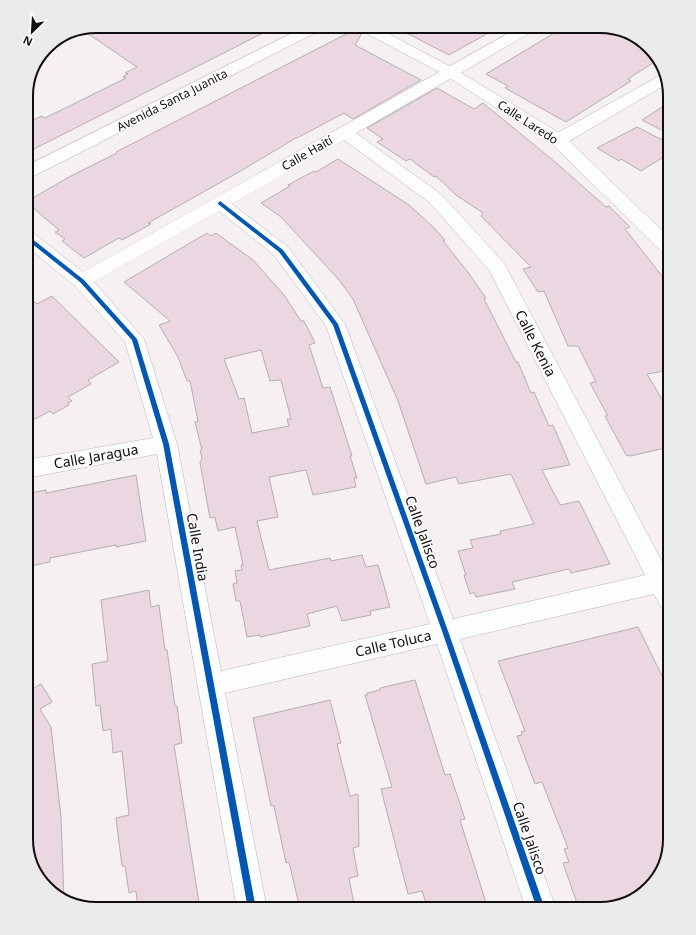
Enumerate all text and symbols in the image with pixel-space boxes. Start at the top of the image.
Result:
north arrow [12,12,52,52]
text: N [20,33,35,50]
street label: Avenida Santa Juanita [114,65,230,135]
street label: Calle Laredo [494,96,562,148]
street label: Calle Haití [278,131,337,174]
street label: Calle Kenia [511,307,561,379]
street label: Calle Jaragua [52,439,140,473]
street label: Calle Jalisco [401,493,445,571]
street label: Calle India [183,511,213,583]
street label: Calle Toluca [353,625,433,661]
street label: Calle Jalisco [509,799,551,877]

